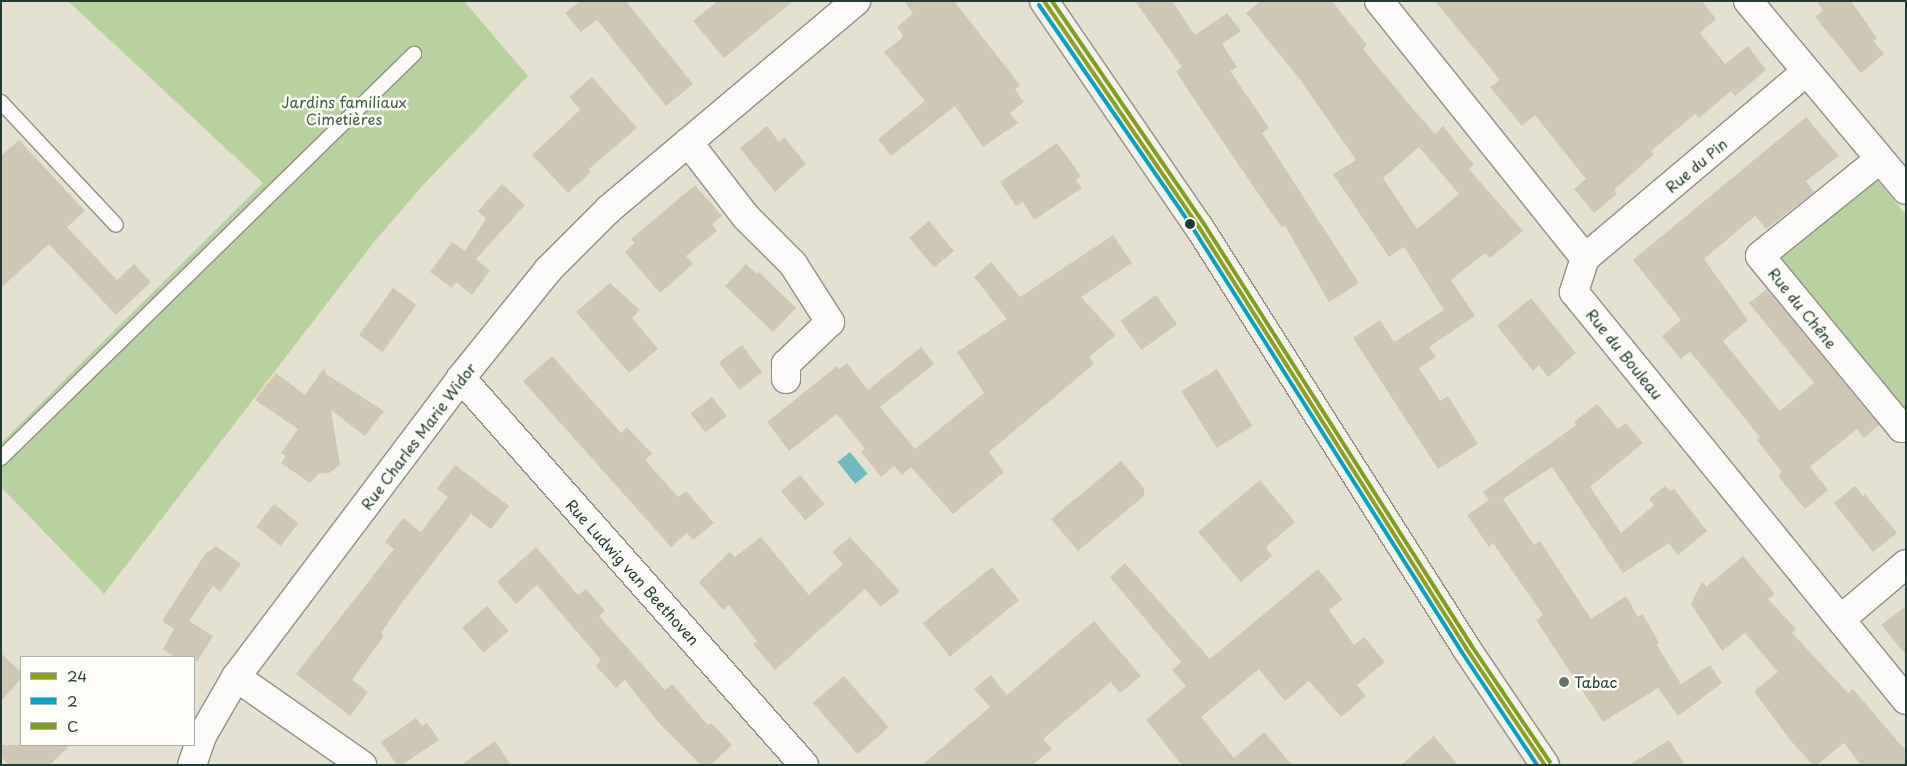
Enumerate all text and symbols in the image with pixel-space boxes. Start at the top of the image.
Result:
park label: Jardins familiaux Cimetières [281,92,407,127]
street label: Rue du Pin [1661,133,1731,197]
unlabelled marker [1185,219,1195,229]
street label: Rue du Chêne [1764,263,1842,353]
street label: Rue du Bouleau [1583,305,1667,403]
street label: Rue Charles Marie Widor [356,358,480,514]
street label: Rue Ludwig van Beethoven [562,495,704,649]
legend [20,656,195,746]
text: 24 [67,664,87,687]
place label: Tabac [1574,673,1617,691]
marker: Tabac [1558,676,1570,688]
text: 2 [67,689,78,712]
text: C [67,714,79,737]

